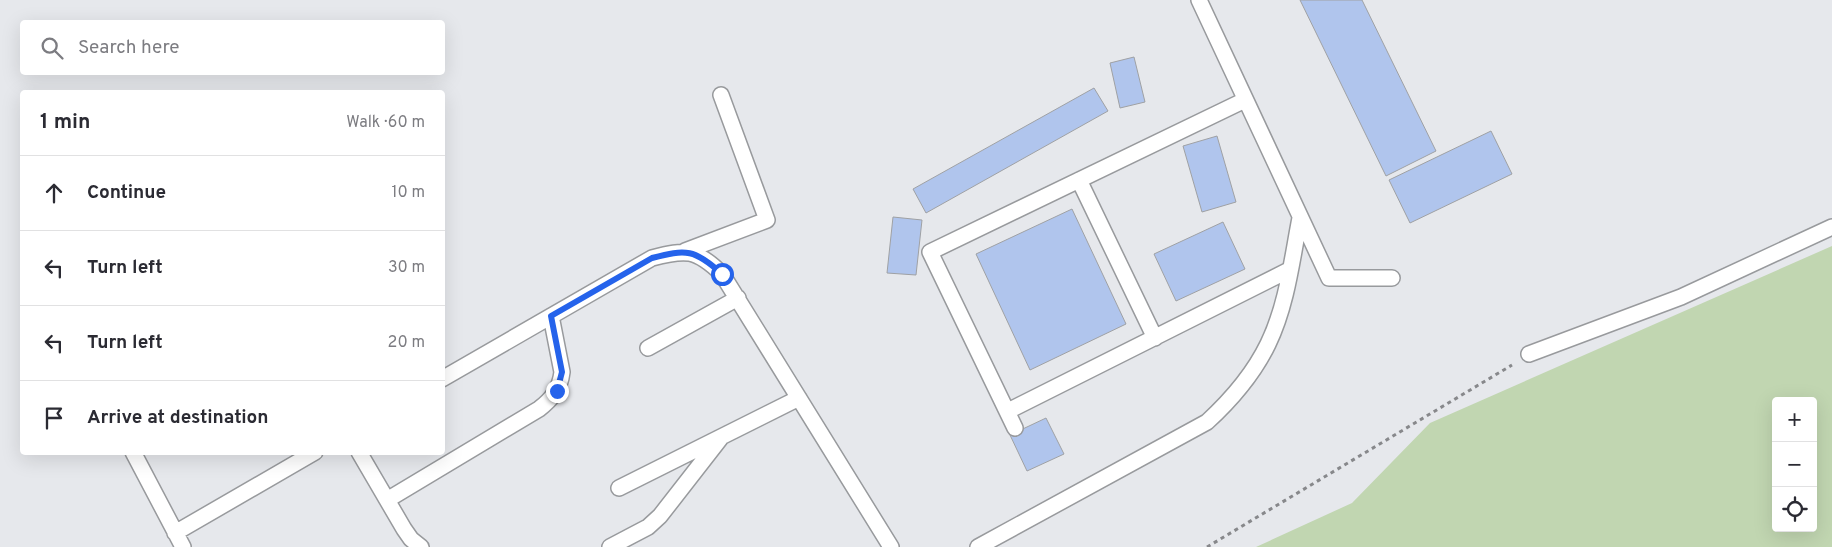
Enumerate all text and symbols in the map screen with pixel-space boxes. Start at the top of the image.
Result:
search box [20,20,445,75]
icon: search [38,34,66,62]
text: Search here [78,36,180,60]
text: 1 min [40,109,90,136]
text: Walk · 60 m [346,113,425,133]
icon: ahead [40,179,68,207]
text: Continue [87,181,166,205]
text: 10 m [391,183,425,203]
icon: left [40,254,68,282]
text: Turn left [87,256,163,280]
text: 30 m [388,258,425,278]
route start [711,263,734,286]
icon: left [40,329,68,357]
text: Turn left [87,331,163,355]
text: 20 m [388,333,425,353]
route end [546,380,569,403]
map controls [1772,397,1817,532]
button: + [1772,397,1817,442]
icon: arrive [40,404,68,432]
text: Arrive at destination [87,406,268,430]
button: − [1772,442,1817,487]
button: locate [1772,487,1817,532]

